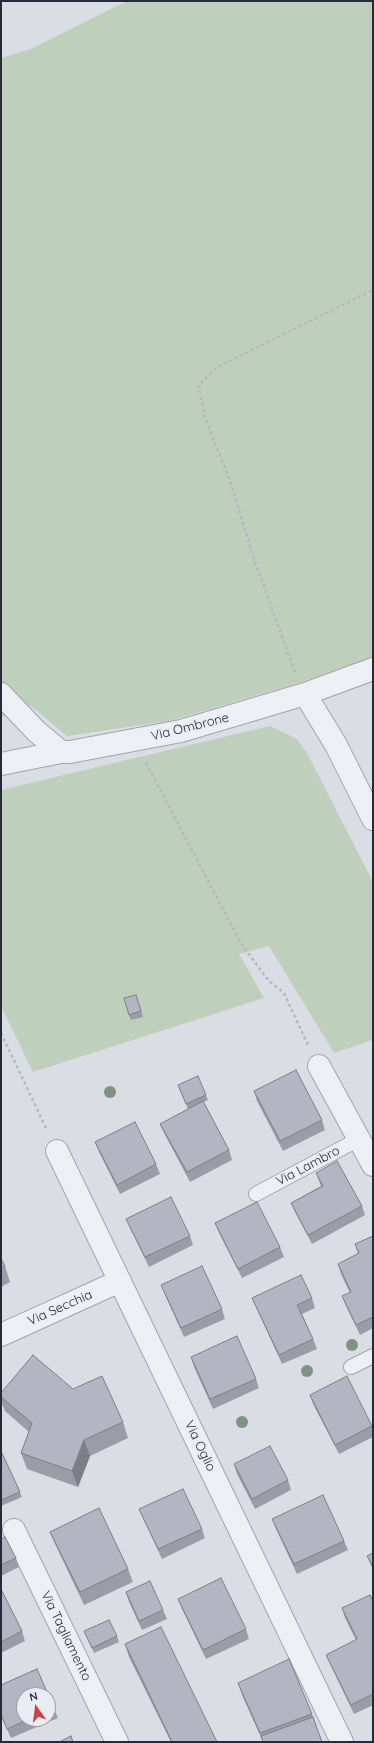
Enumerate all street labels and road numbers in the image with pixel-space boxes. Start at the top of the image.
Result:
street label: Via Ombrone [149,710,231,744]
street label: Via Lambro [273,1143,343,1189]
street label: Via Secchia [25,1287,95,1329]
street label: Via Oglio [181,1418,219,1474]
street label: Via Tagliamento [38,1589,94,1683]

